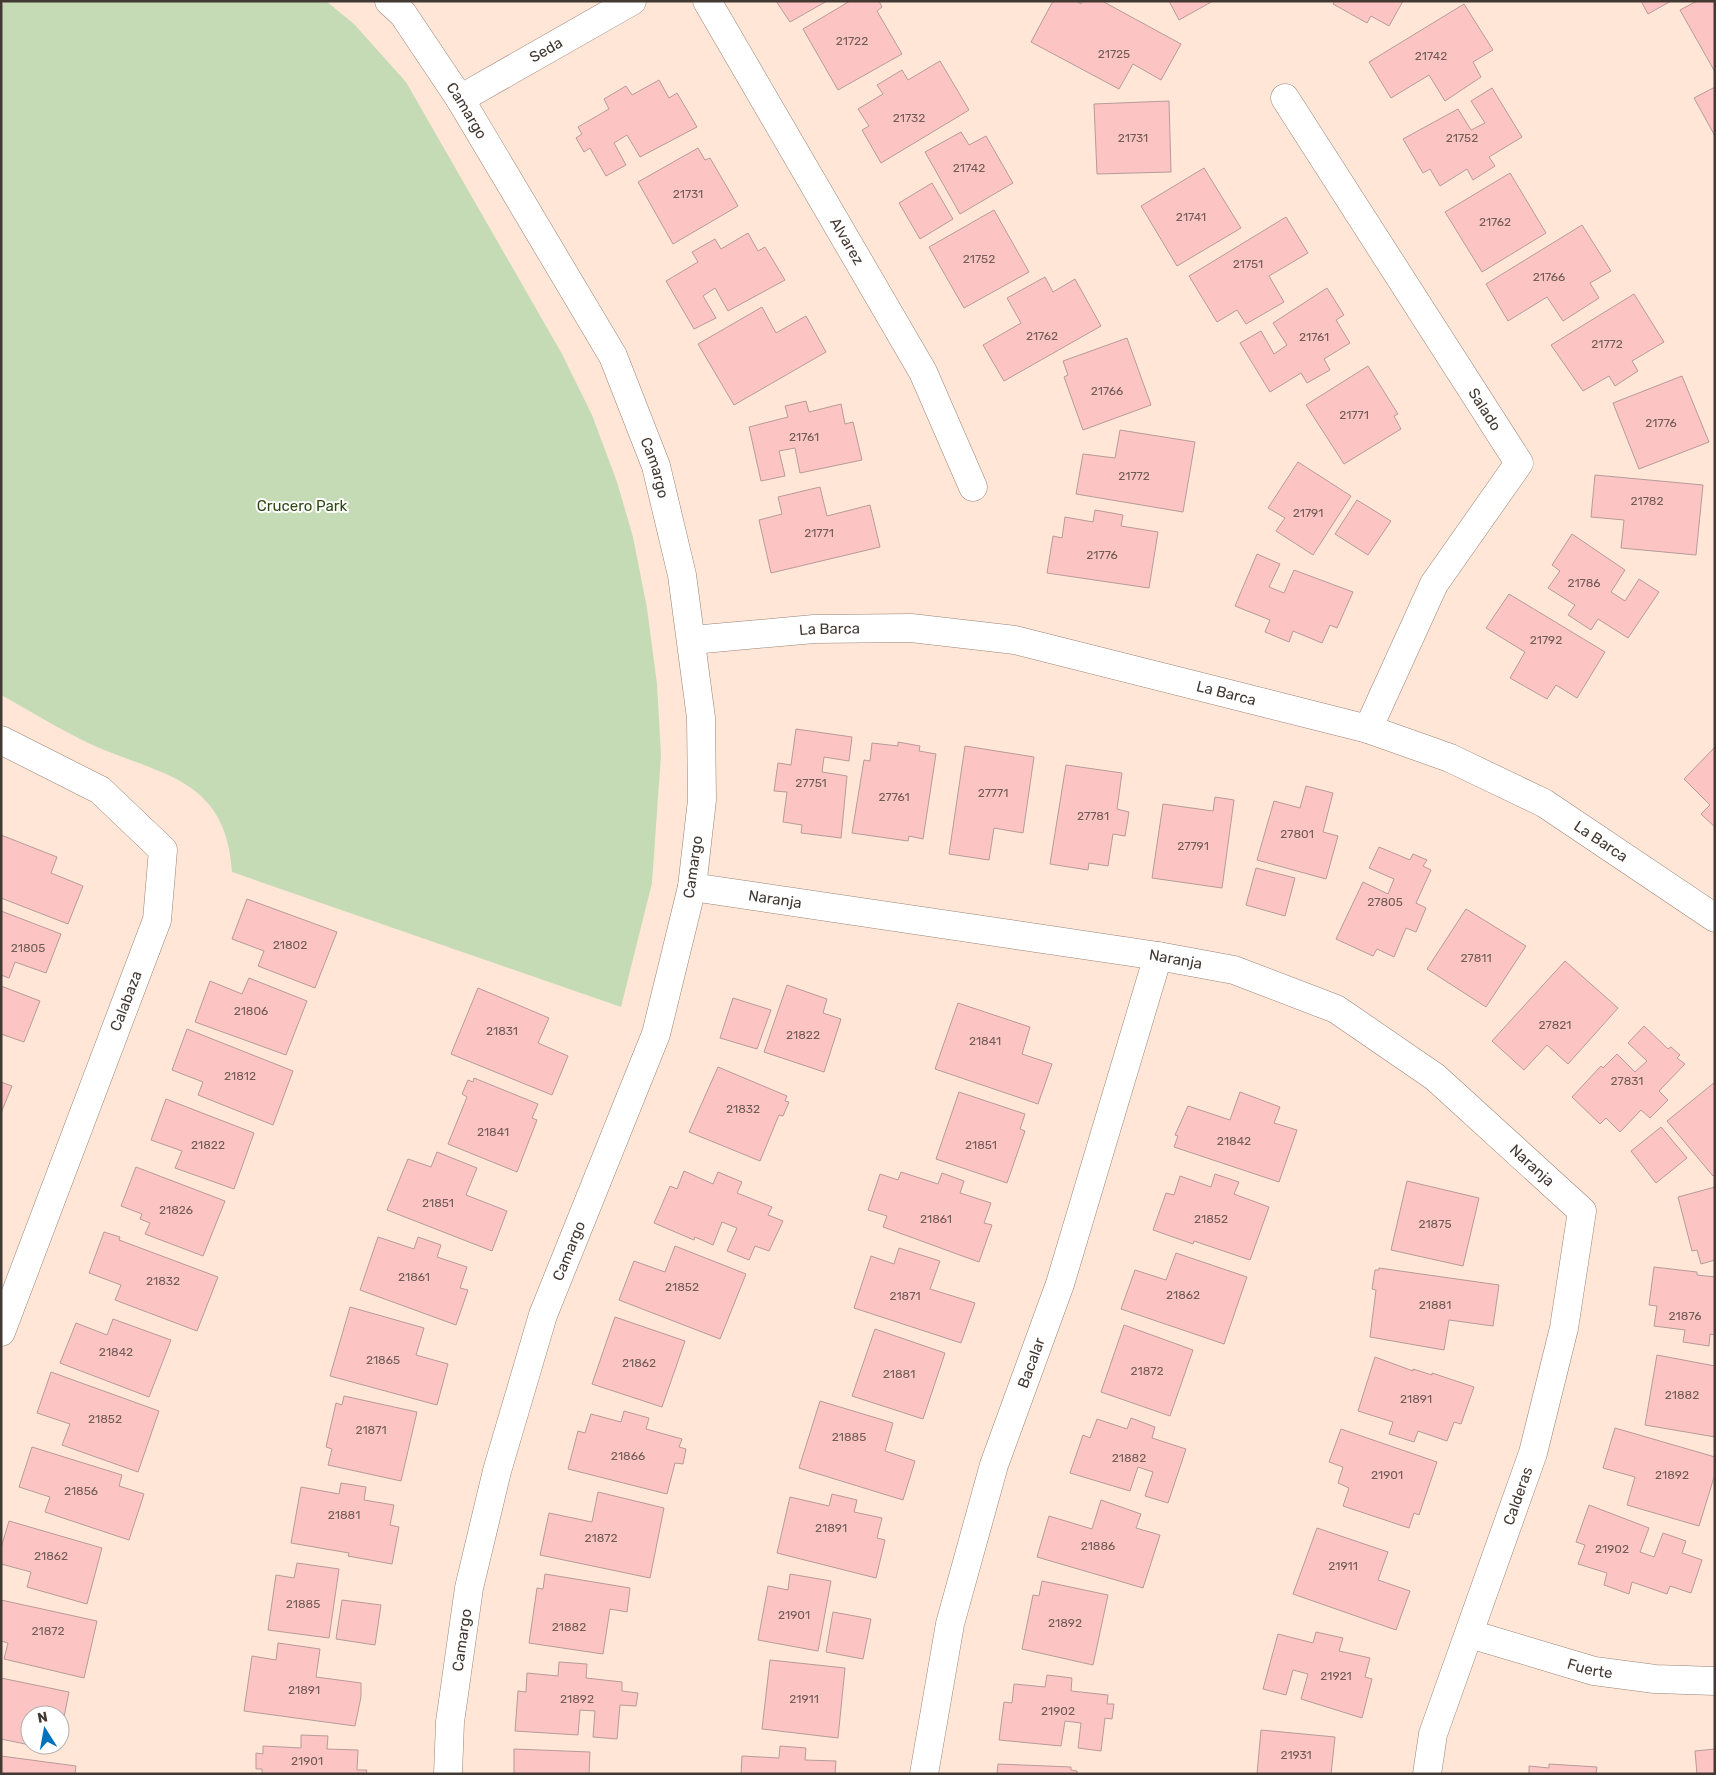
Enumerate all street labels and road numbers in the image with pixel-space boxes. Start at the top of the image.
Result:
street label: Seda [526,34,566,66]
street label: Camargo [443,79,491,142]
street label: Alvarez [826,214,868,268]
street label: Salado [1464,385,1505,434]
street label: Camargo [637,435,672,500]
street label: La Barca [798,620,860,639]
street label: La Barca [1194,677,1258,709]
street label: La Barca [1571,817,1631,866]
street label: Camargo [680,835,706,899]
street label: Naranja [747,886,803,912]
street label: Naranja [1148,946,1204,973]
street label: Calabaza [106,968,146,1034]
street label: Naranja [1506,1141,1558,1190]
street label: Camargo [549,1218,589,1284]
street label: Bacalar [1014,1335,1049,1391]
street label: Calderas [1500,1464,1537,1528]
street label: Camargo [449,1608,475,1672]
street label: Fuerte [1565,1655,1614,1682]

